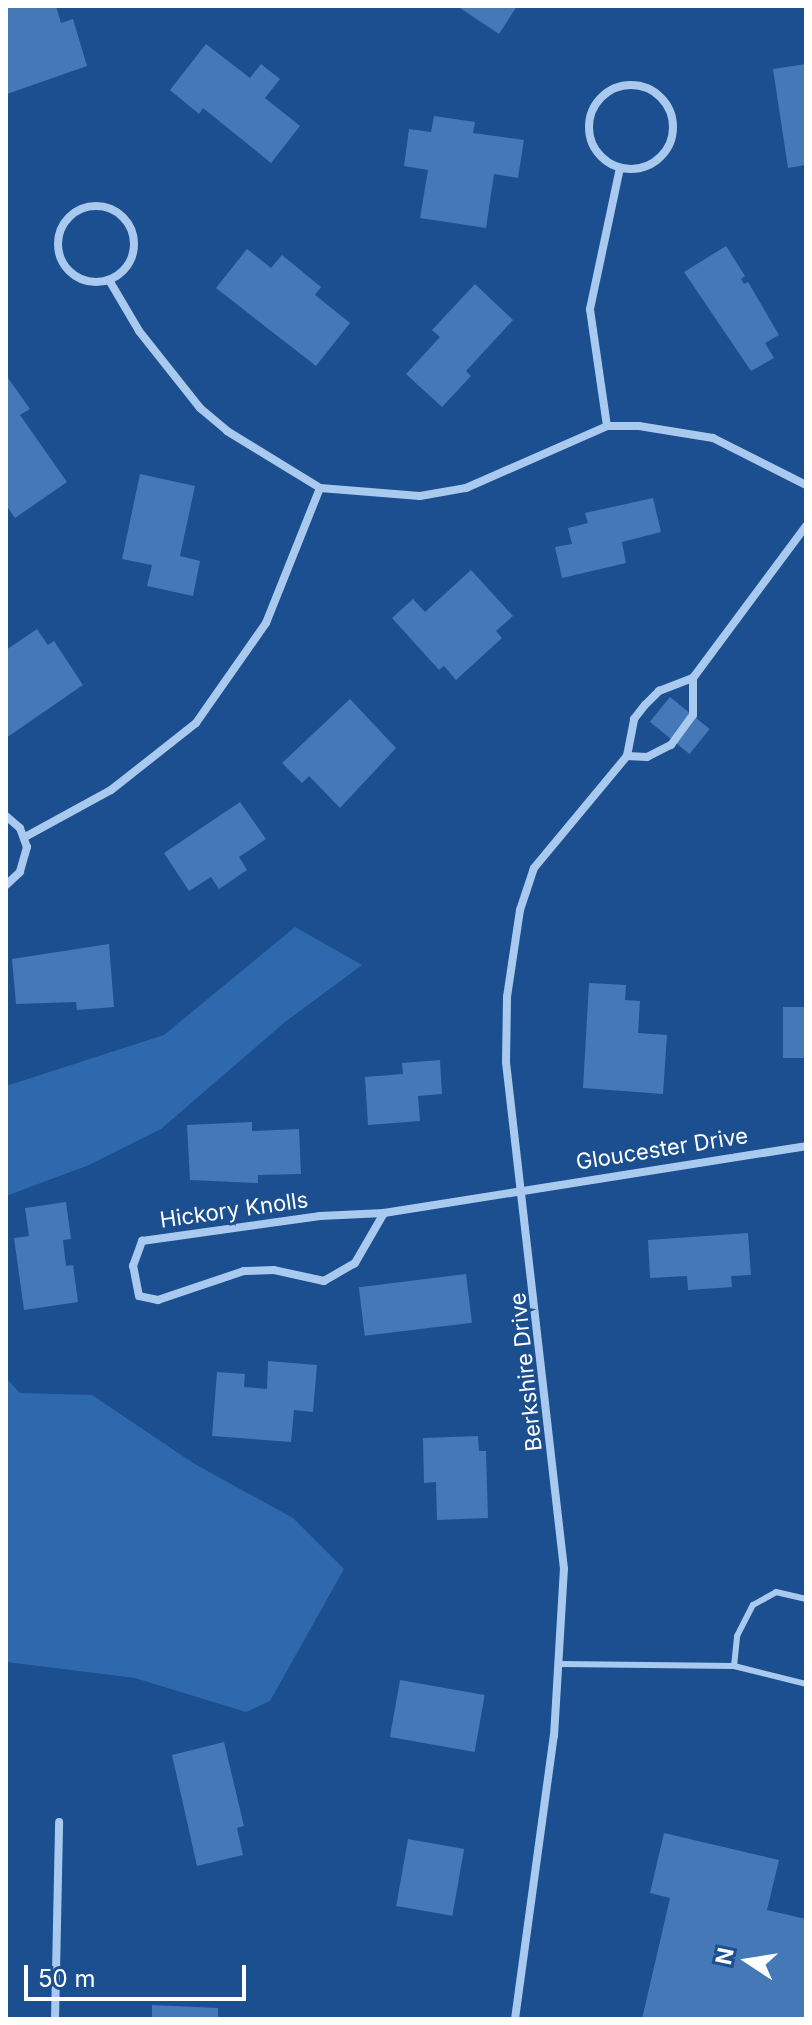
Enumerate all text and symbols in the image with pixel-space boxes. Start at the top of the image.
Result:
street label: Gloucester Drive [574,1122,750,1176]
street label: Hickory Knolls [158,1187,310,1233]
street label: Berkshire Drive [505,1291,547,1453]
north arrow [708,1921,788,2001]
text: N [710,1945,739,1967]
scale bar [28,1949,250,1999]
text: 50 m [38,1964,96,1993]

